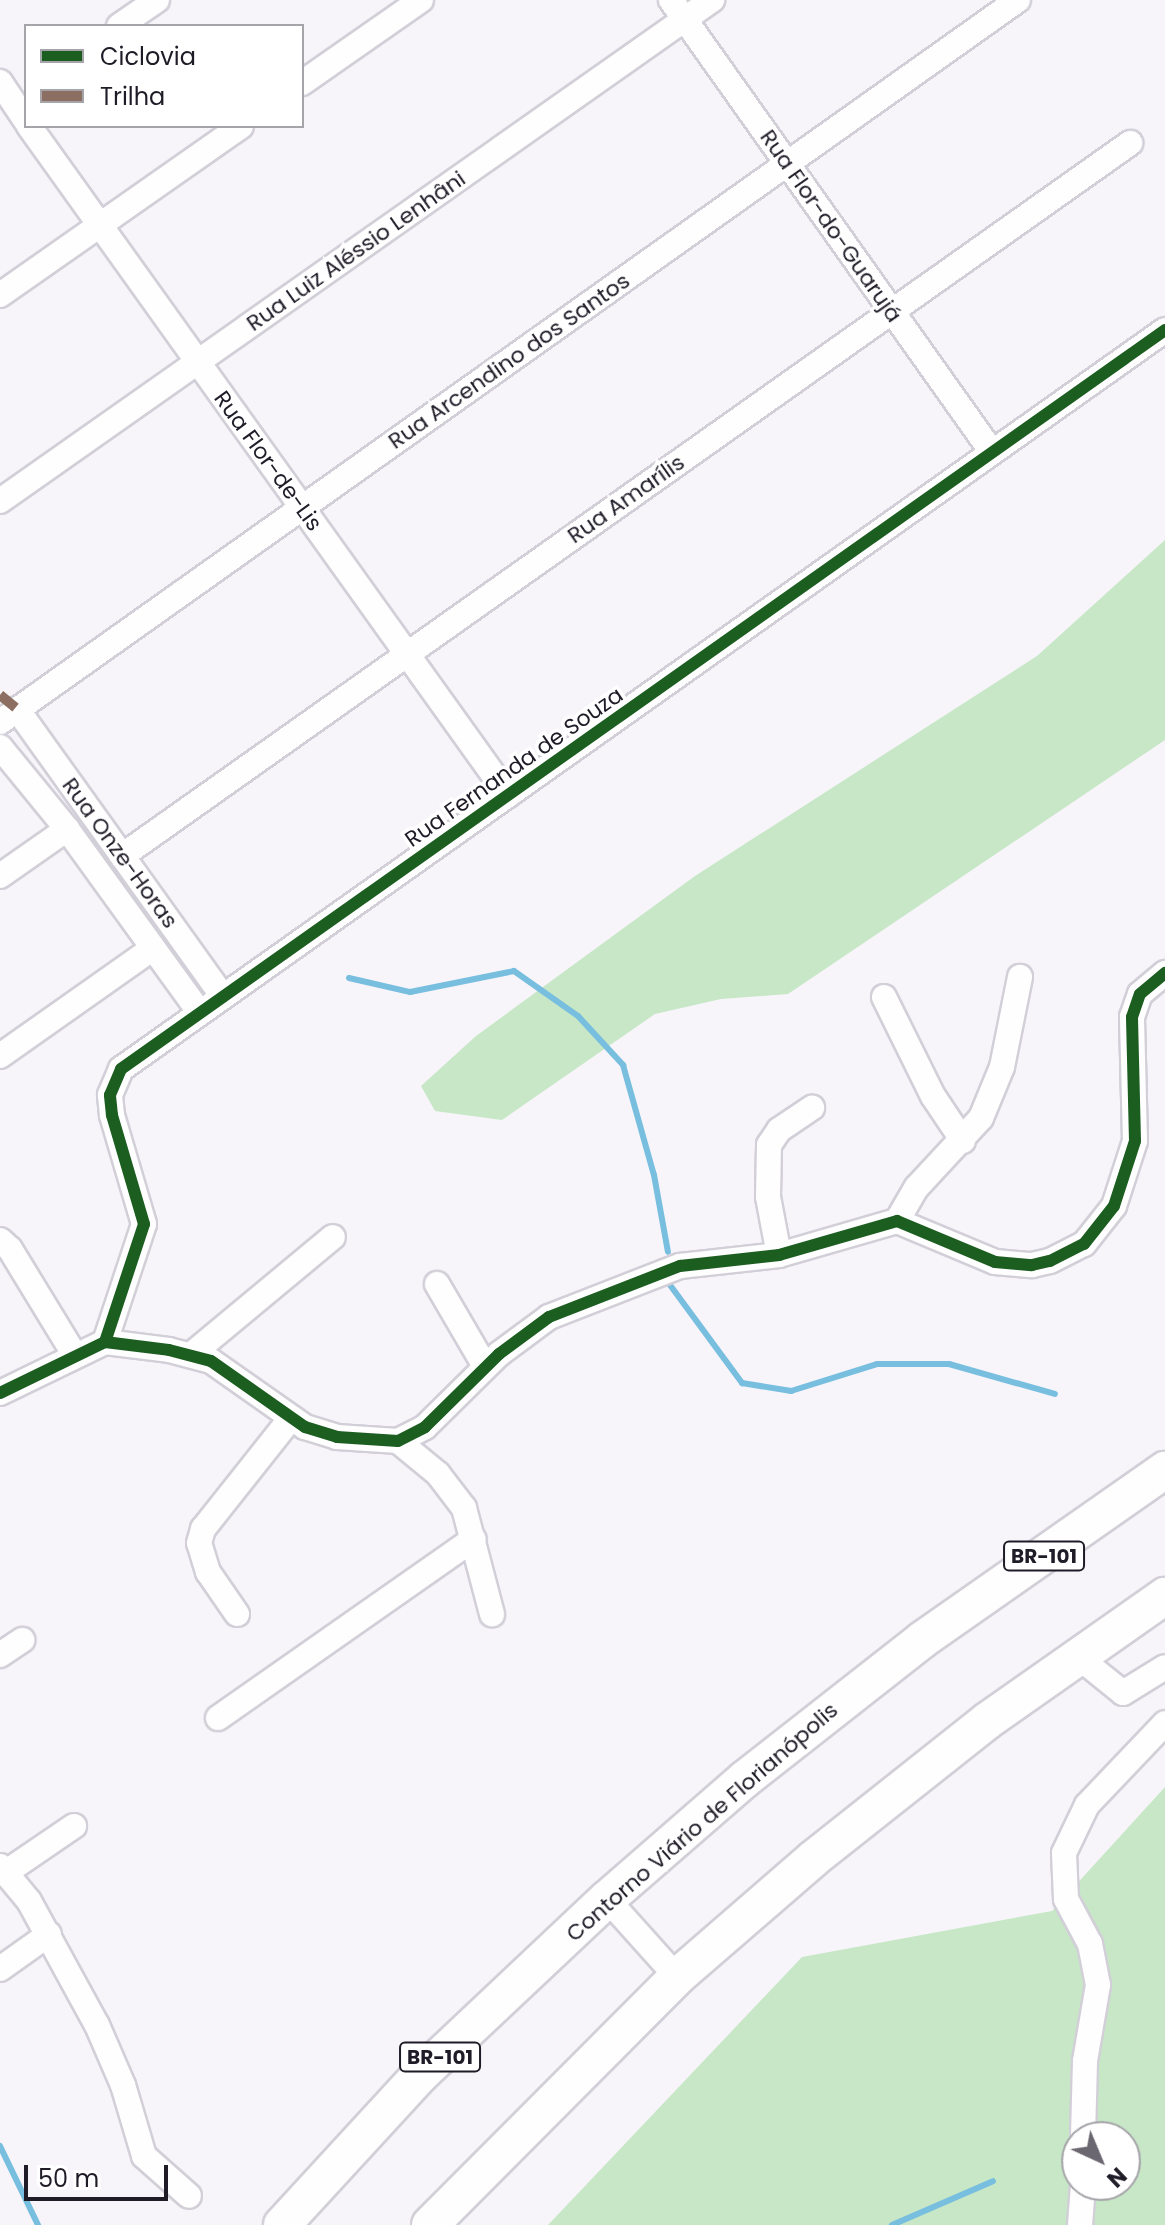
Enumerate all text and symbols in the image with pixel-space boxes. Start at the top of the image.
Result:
legend [24,24,304,128]
text: Ciclovia [100,40,196,73]
text: Trilha [100,80,165,113]
street label: Rua Flor-do-Guarujá [755,125,907,327]
street label: Rua Luiz Aléssio Lenhâni [242,165,470,337]
street label: Rua Arcendino dos Santos [383,267,635,455]
street label: Rua Flor-de-Lis [208,386,328,536]
street label: Rua Amarílis [563,449,689,549]
street label: Rua Fernanda de Souza [400,682,628,852]
street label: Rua Onze-Horas [57,773,183,933]
road number: BR-101 [1002,1540,1086,1572]
street label: Contorno Viário de Florianópolis [561,1697,843,1947]
road number: BR-101 [398,2041,482,2073]
north arrow [1061,2121,1141,2201]
scale bar [28,2149,172,2199]
text: N [1100,2160,1133,2194]
text: 50 m [38,2162,99,2195]

